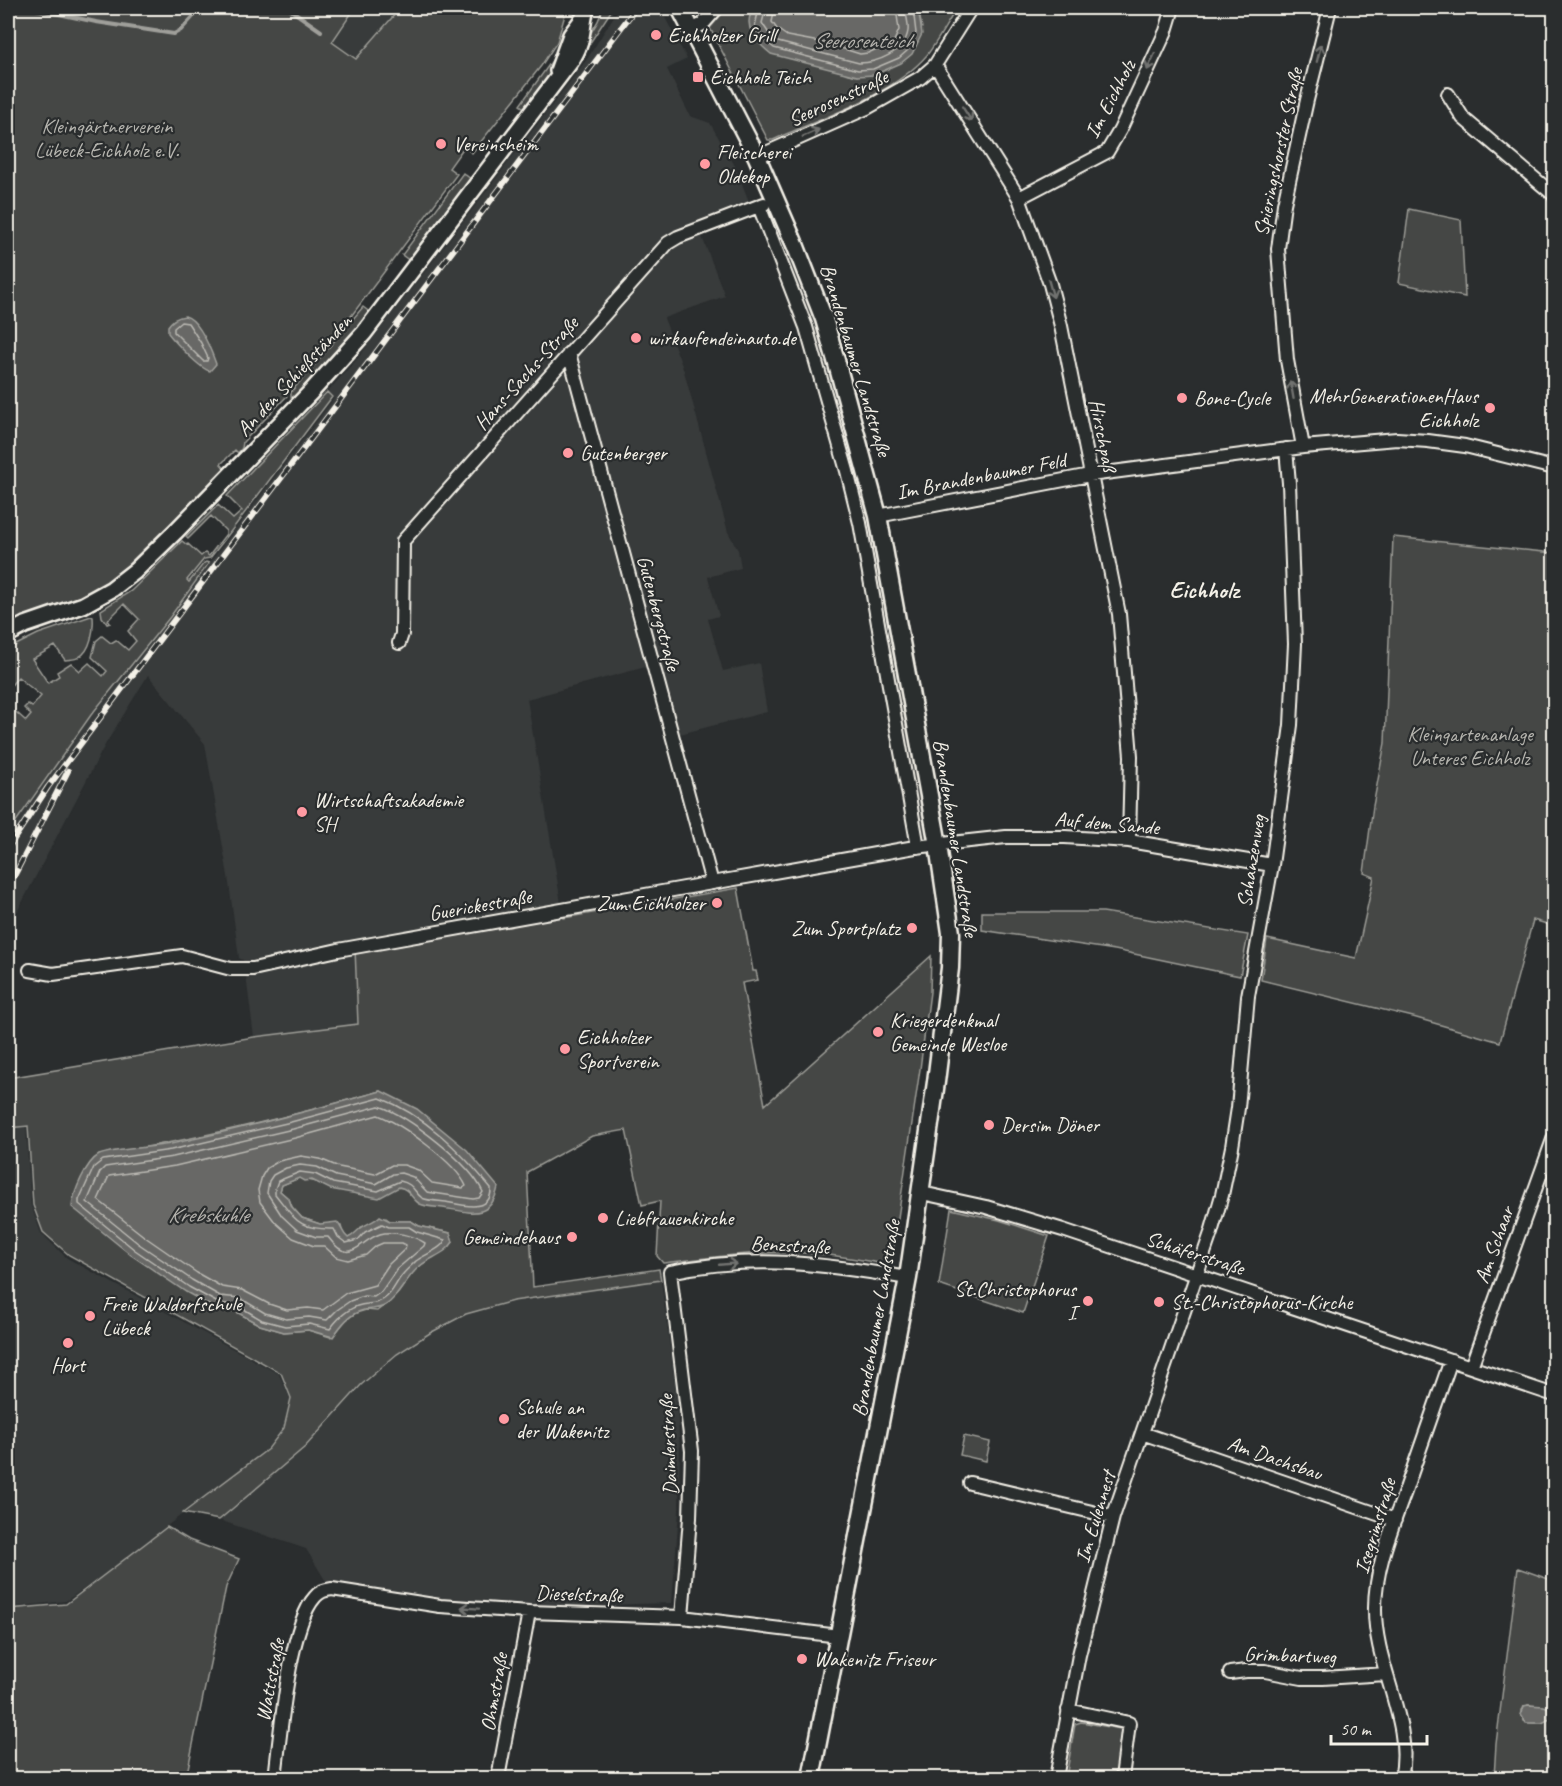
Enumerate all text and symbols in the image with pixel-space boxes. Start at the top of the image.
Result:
place label: Eichholzer Grill [668,22,779,48]
water label: Seerosenteich [812,27,916,55]
marker: Eichholzer Grill [649,28,663,42]
one-way arrow [1313,44,1325,63]
one-way arrow [1145,52,1157,70]
street label: Im Eichholz [1079,54,1142,142]
street label: Seerosenstraße [784,63,894,132]
place label: Eichholz Teich [710,64,812,90]
street label: Spieringshorster Straße [1248,64,1309,238]
marker: Eichholz Teich [691,70,705,84]
one-way arrow [961,106,973,122]
park label: Kleingärtnerverein Lübeck-Eichholz e.V. [35,113,180,163]
one-way arrow [801,126,819,138]
place label: Vereinsheim [453,131,539,157]
marker: Vereinsheim [434,137,448,151]
place label: Fleischerei Oldekop [717,139,794,189]
marker: Fleischerei Oldekop [698,157,712,171]
street label: Brandenbaumer Landstraße [814,261,898,461]
one-way arrow [1046,279,1057,298]
street label: An den Schießständen [231,307,358,442]
street label: Hans-Sachs-Straße [468,309,585,435]
place label: wirkaufendeinauto.de [648,325,798,351]
marker: wirkaufendeinauto.de [629,331,643,345]
one-way arrow [1286,381,1297,400]
place label: MehrGenerationenHaus Eichholz [1309,383,1480,433]
place label: Bone-Cycle [1194,385,1272,411]
marker: Bone-Cycle [1175,391,1189,405]
street label: Hirschpaß [1083,397,1123,476]
marker: MehrGenerationenHaus Eichholz [1483,401,1497,415]
place label: Gutenberger [580,440,668,466]
marker: Gutenberger [561,446,575,460]
street label: Im Brandenbaumer Feld [894,446,1071,505]
street label: Gutenbergstraße [631,553,687,676]
district label: Eichholz [1170,575,1241,605]
park label: Kleingartenanlage Unteres Eichholz [1407,721,1535,771]
street label: Brandenbaumer Landstraße [928,737,985,941]
place label: Wirtschaftsakademie SH [314,787,465,837]
marker: Wirtschaftsakademie SH [295,805,309,819]
street label: Auf dem Sande [1054,805,1162,841]
street label: Schanzenweg [1231,811,1271,909]
street label: Guerickestraße [427,883,535,927]
place label: Zum Eichholzer [596,890,707,916]
marker: Zum Eichholzer [710,896,724,910]
place label: Zum Sportplatz [791,915,902,941]
marker: Zum Sportplatz [905,921,919,935]
place label: Kriegerdenkmal Gemeinde Wesloe [890,1007,1008,1057]
place label: Eichholzer Sportverein [577,1024,660,1074]
marker: Kriegerdenkmal Gemeinde Wesloe [871,1025,885,1039]
marker: Eichholzer Sportverein [558,1042,572,1056]
place label: Dersim Döner [1001,1112,1100,1138]
marker: Dersim Döner [982,1118,996,1132]
water label: Krebskuhle [168,1201,251,1229]
street label: Am Schaar [1468,1201,1521,1287]
place label: Liebfrauenkirche [615,1205,736,1231]
marker: Liebfrauenkirche [596,1211,610,1225]
street label: Brandenbaumer Landstraße [846,1215,907,1419]
place label: Gemeindehaus [463,1224,562,1250]
street label: Schäferstraße [1143,1225,1249,1282]
marker: Gemeindehaus [565,1230,579,1244]
street label: Benzstraße [750,1230,832,1260]
one-way arrow [717,1258,737,1269]
place label: St.Christophorus I [954,1276,1081,1326]
place label: St.-Christophorus-Kirche [1171,1289,1354,1315]
place label: Freie Waldorfschule Lübeck [102,1291,244,1341]
marker: St.Christophorus I [1081,1294,1095,1308]
marker: St.-Christophorus-Kirche [1152,1295,1166,1309]
marker: Freie Waldorfschule Lübeck [83,1309,97,1323]
marker: Hort [61,1336,75,1350]
place label: Hort [51,1352,87,1378]
street label: Daimlerstraße [652,1392,684,1496]
place label: Schule an der Wakenitz [516,1394,610,1444]
marker: Schule an der Wakenitz [497,1412,511,1426]
street label: Am Dachsbau [1224,1430,1327,1487]
street label: Im Eulennest [1069,1465,1122,1566]
street label: Isegrimstraße [1348,1473,1402,1577]
street label: Dieselstraße [535,1579,625,1609]
one-way arrow [461,1603,481,1614]
street label: Wattstraße [249,1634,291,1723]
street label: Grimbartweg [1244,1640,1338,1670]
place label: Wakenitz Friseur [814,1646,938,1672]
street label: Ohmstraße [474,1649,514,1733]
marker: Wakenitz Friseur [795,1652,809,1666]
scale bar [1331,1708,1427,1746]
text: 50 m [1340,1718,1373,1740]

